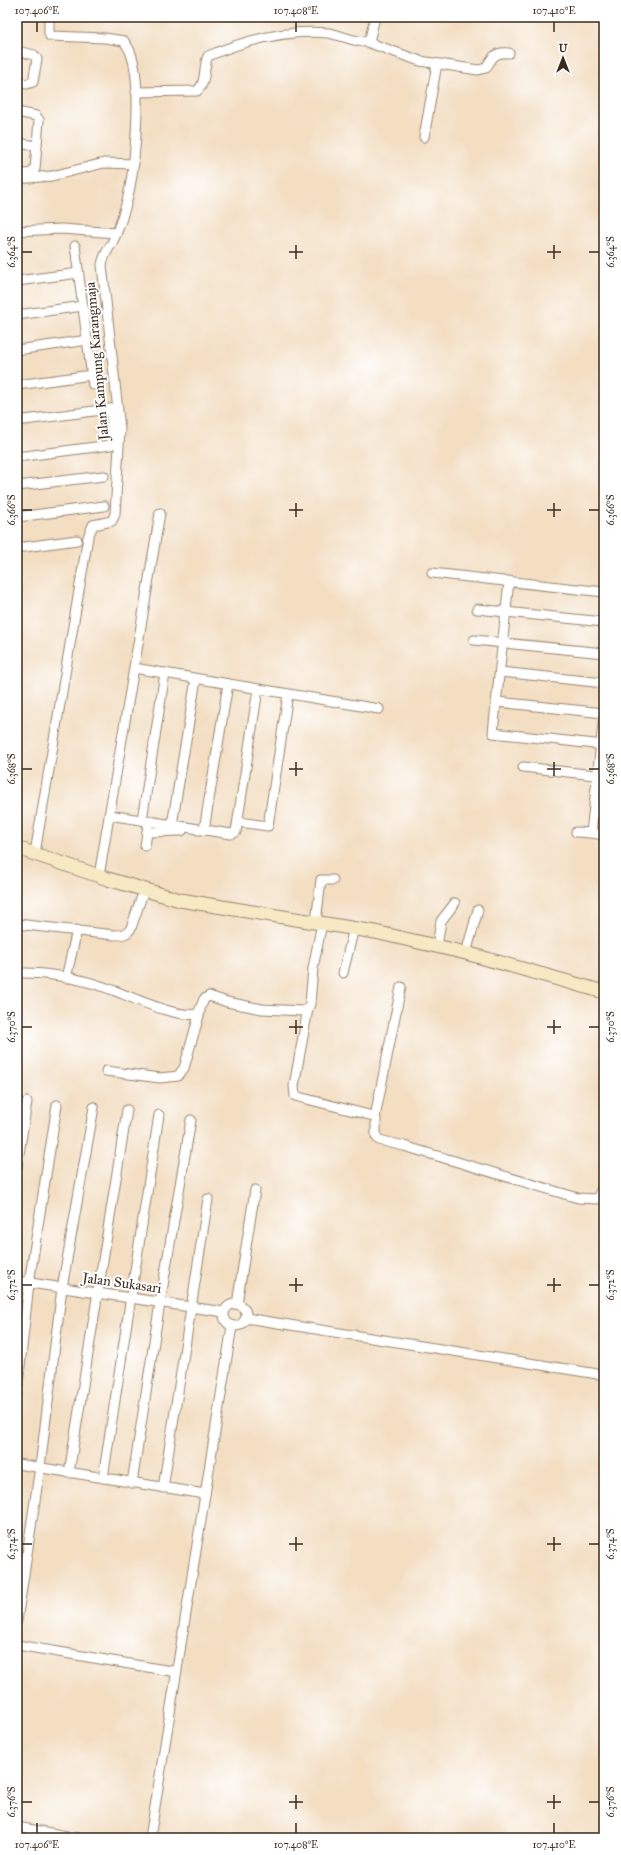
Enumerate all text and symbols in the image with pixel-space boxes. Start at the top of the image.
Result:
text: 107.406°E [15,5,59,17]
text: 107.408°E [274,5,318,17]
text: 107.410°E [532,5,576,17]
north arrow [543,38,583,78]
text: U [559,42,568,55]
text: 6.364°S [6,236,18,268]
text: 6.364°S [605,236,617,268]
street label: Jalan Kampung Karangmaja [82,281,114,443]
text: 6.366°S [6,494,18,525]
text: 6.366°S [605,494,617,525]
text: 6.368°S [6,753,18,785]
text: 6.368°S [605,753,617,785]
text: 6.370°S [6,1011,18,1043]
text: 6.370°S [605,1011,617,1043]
text: 6.372°S [6,1269,18,1300]
street label: Jalan Sukasari [79,1269,163,1298]
text: 6.372°S [605,1269,617,1300]
text: 6.374°S [6,1528,18,1560]
text: 6.374°S [605,1528,617,1560]
text: 6.376°S [6,1786,18,1818]
text: 6.376°S [605,1786,617,1818]
text: 107.406°E [15,1839,59,1851]
text: 107.408°E [274,1839,318,1851]
text: 107.410°E [532,1839,576,1851]

